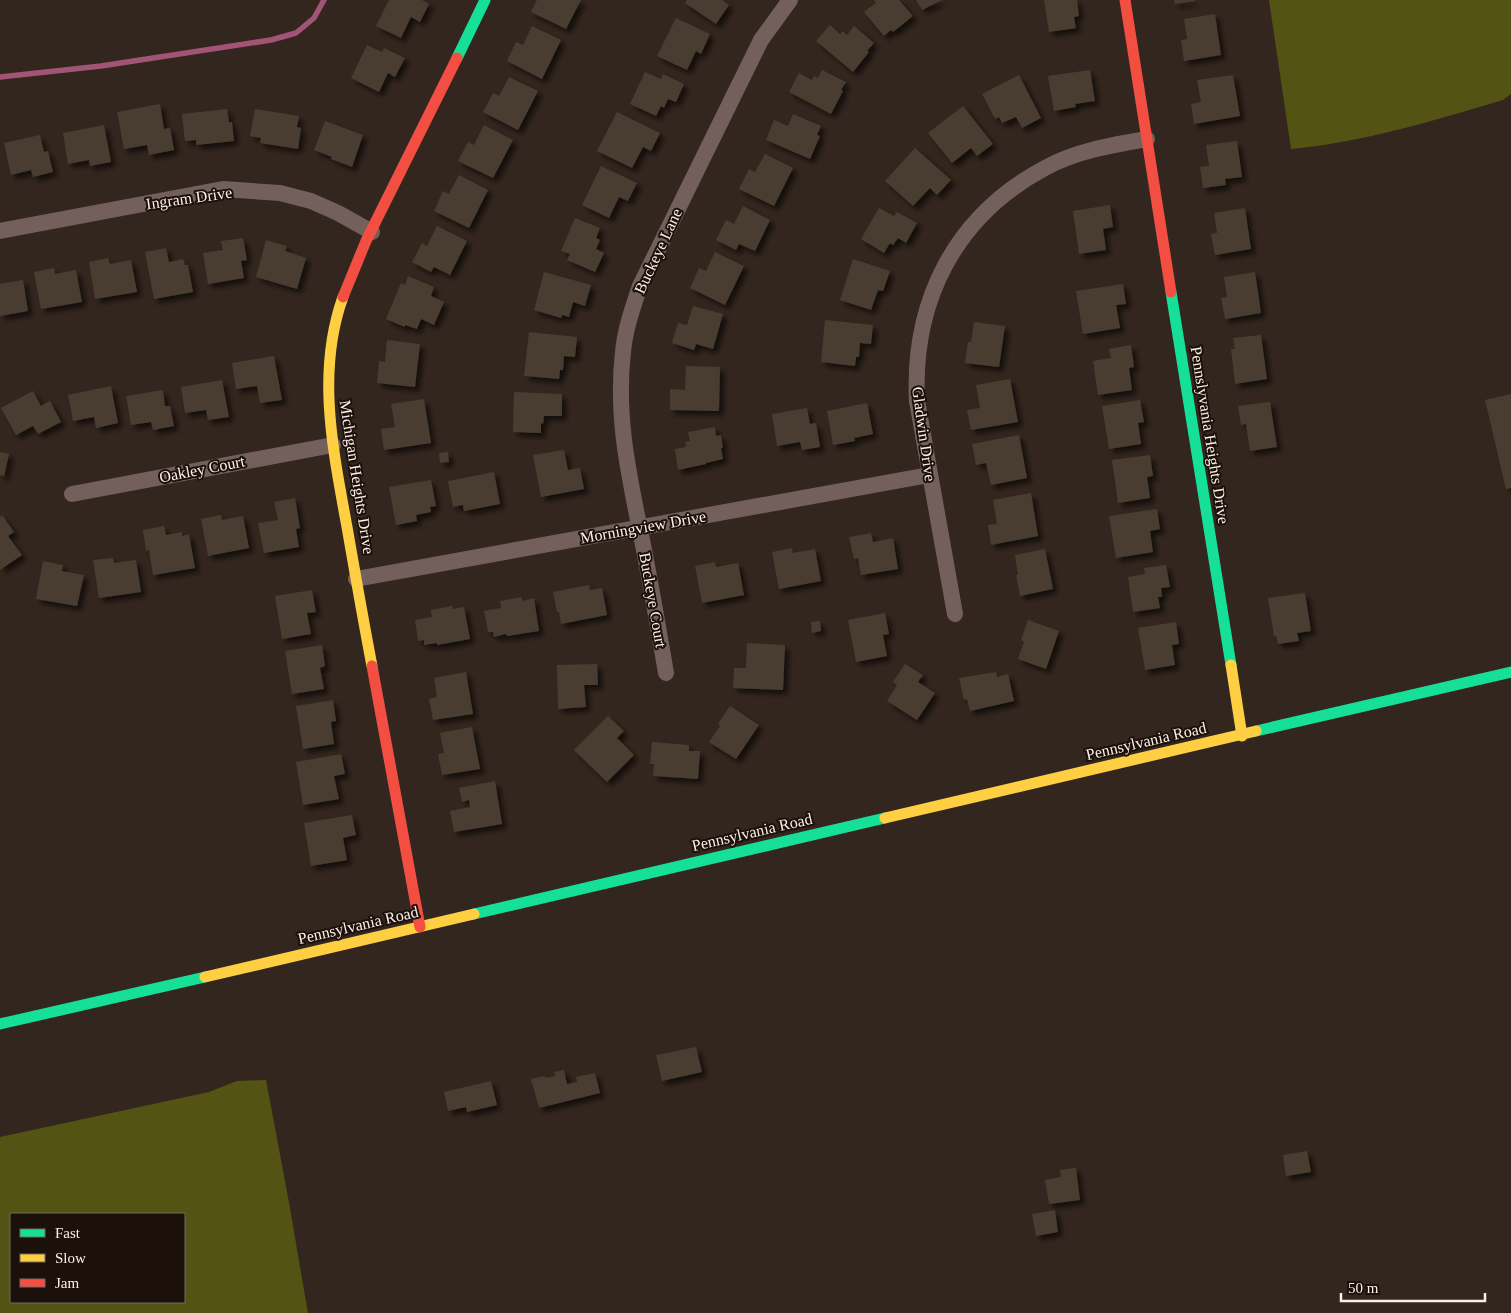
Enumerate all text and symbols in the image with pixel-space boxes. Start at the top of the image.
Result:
street label: Ingram Drive [145,184,233,213]
street label: Buckeye Lane [631,206,686,297]
street label: Pennslyvania Heights Drive [1187,345,1232,525]
street label: Gladwin Drive [909,386,939,482]
street label: Michigan Heights Drive [335,399,378,555]
street label: Oakley Court [158,452,247,487]
street label: Morningview Drive [579,508,707,547]
street label: Buckeye Court [635,551,670,650]
street label: Pennsylvania Road [1084,719,1208,764]
street label: Pennsylvania Road [690,810,814,855]
street label: Pennsylvania Road [296,903,420,948]
legend [10,1213,185,1303]
text: Fast [55,1225,81,1241]
text: Slow [55,1250,86,1266]
scale bar [1341,1270,1485,1302]
text: Jam [55,1275,79,1291]
text: 50 m [1348,1280,1379,1296]

